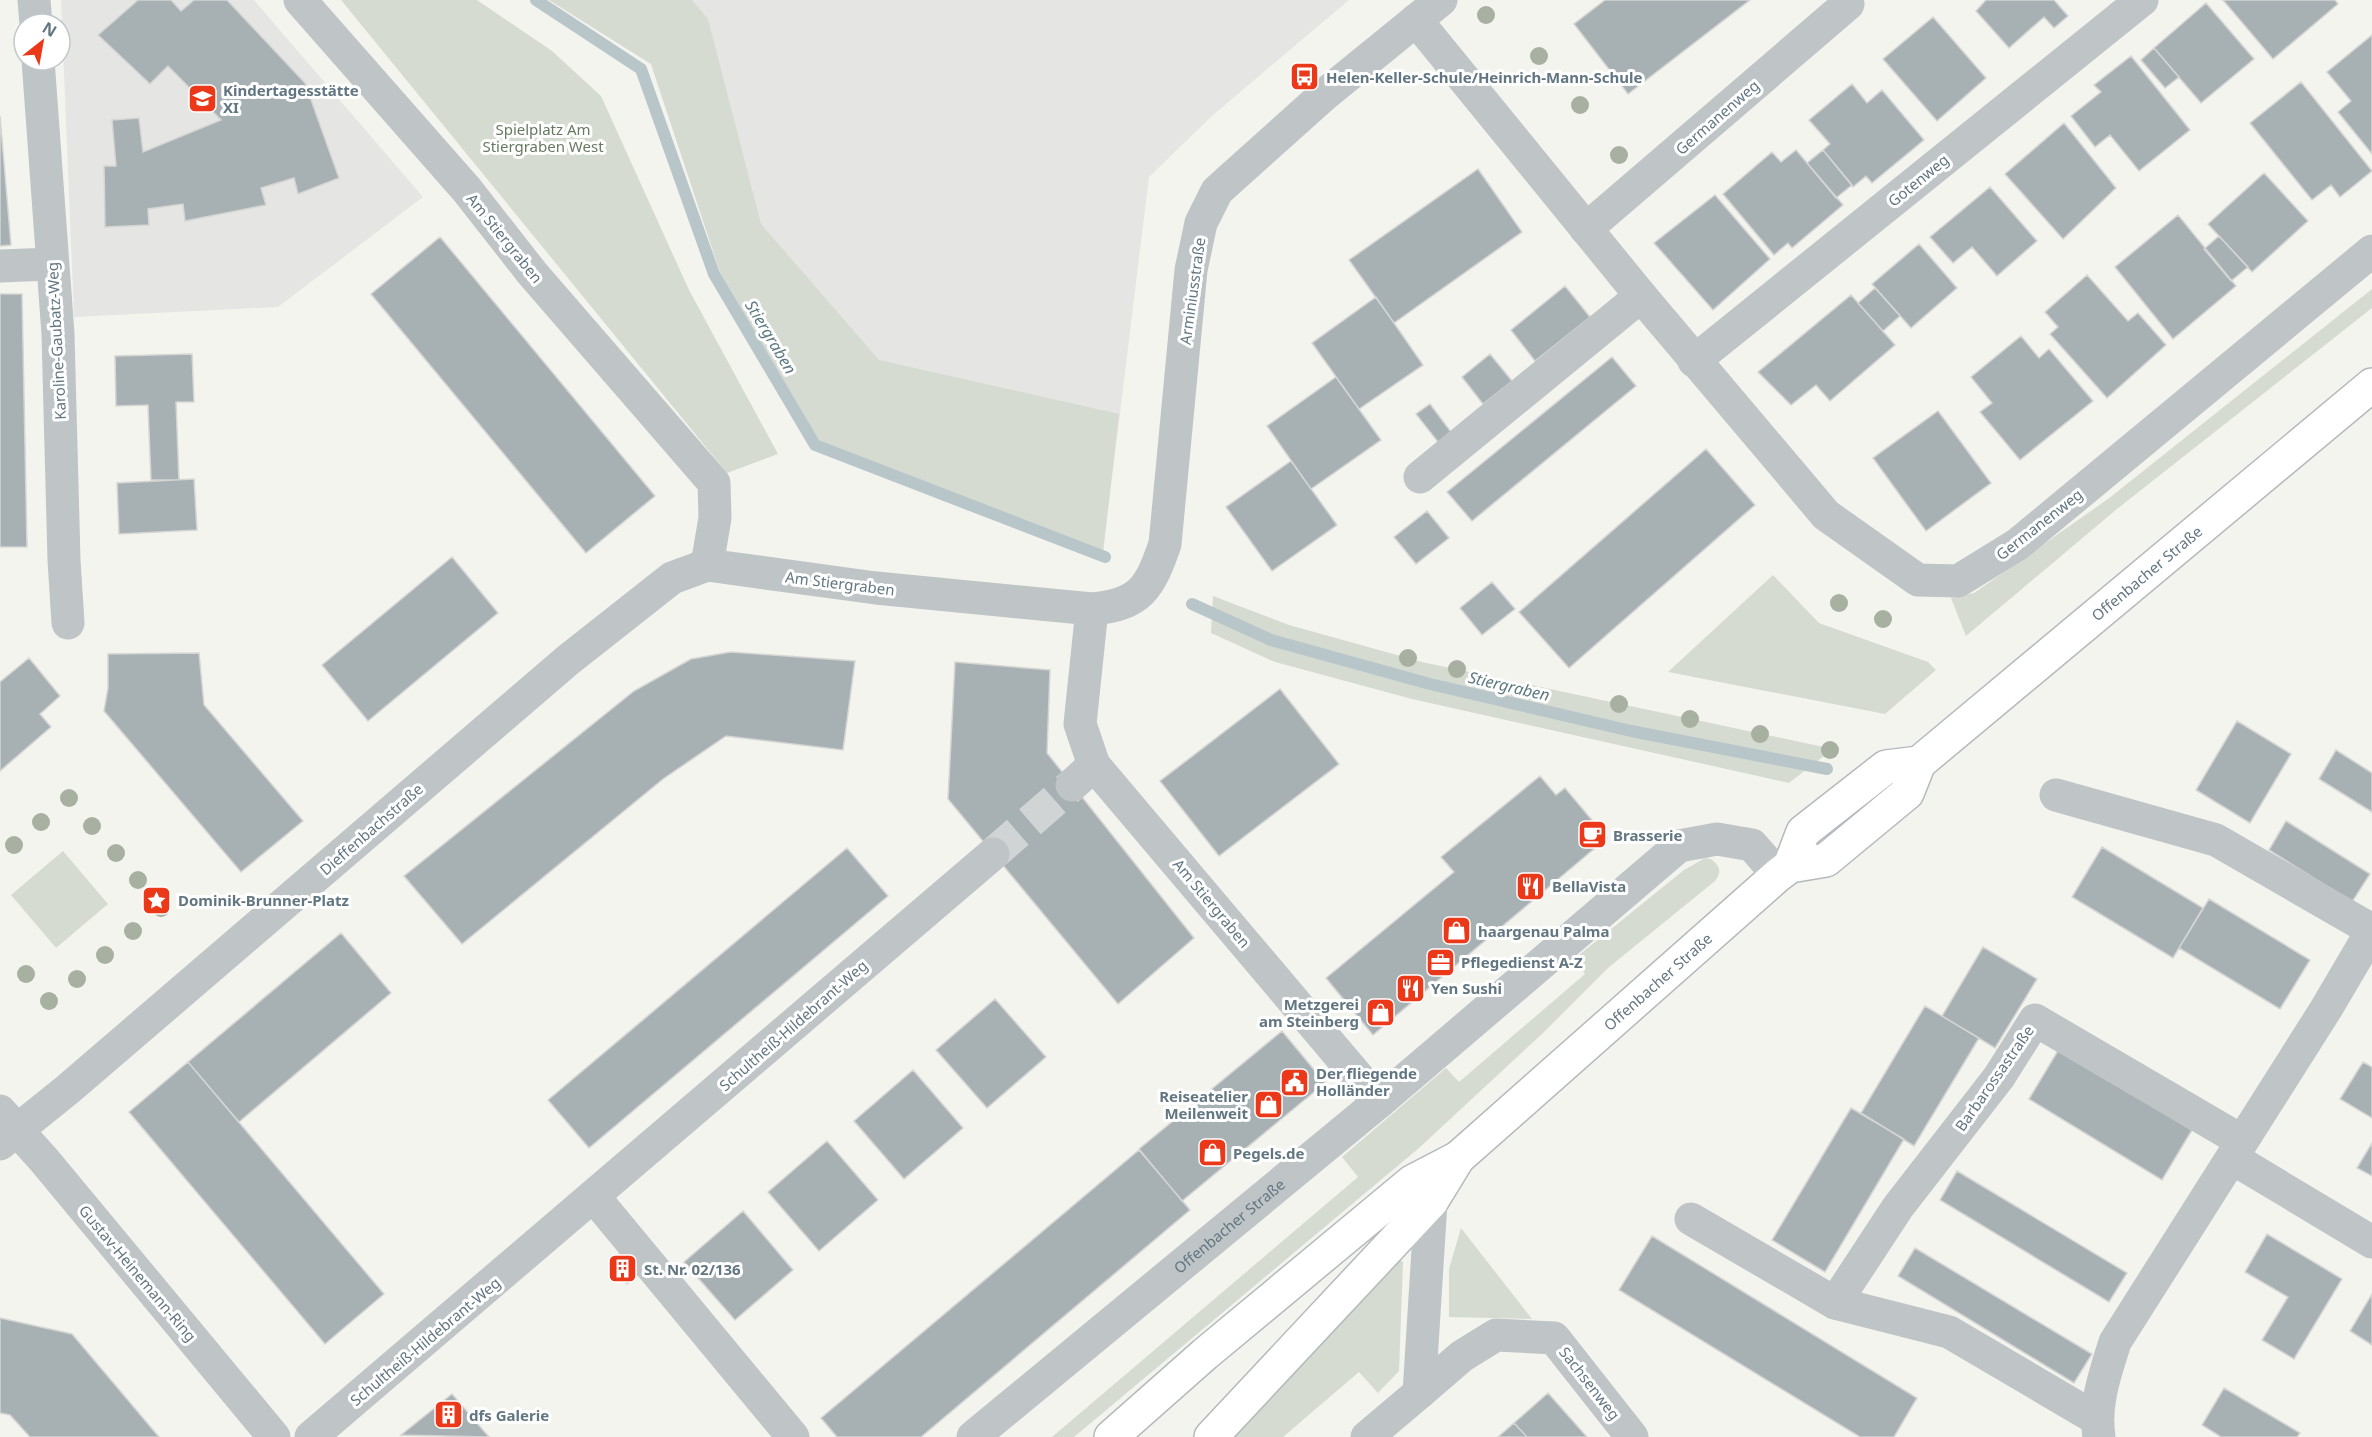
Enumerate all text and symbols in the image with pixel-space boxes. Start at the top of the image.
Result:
north arrow [12,12,72,72]
text: N [38,16,61,42]
bus stop icon: Helen-Keller-Schule/Heinrich-Mann-Schule [1289,61,1321,93]
place label: Helen-Keller-Schule/Heinrich-Mann-Schule [1326,67,1642,87]
street label: Germanenweg [1671,75,1763,159]
place label: Kindertagesstätte XI [223,80,359,117]
school or university icon: Kindertagesstätte XI [186,83,218,115]
park label: Spielplatz Am Stiergraben West [482,119,604,156]
street label: Gotenweg [1883,149,1953,211]
street label: Am Stiergraben [463,189,547,287]
street label: Arminiusstraße [1175,236,1209,346]
street label: Karoline-Gaubatz-Weg [42,262,70,420]
water label: Stiergraben [740,296,802,378]
street label: Germanenweg [1992,484,2086,564]
street label: Offenbacher Straße [2087,521,2206,625]
street label: Am Stiergraben [784,566,896,600]
water label: Stiergraben [1466,666,1552,706]
street label: Dieffenbachstraße [315,779,427,879]
cafe icon: Brasserie [1576,819,1608,851]
place label: Brasserie [1613,825,1683,845]
street label: Am Stiergraben [1169,854,1255,952]
restaurant icon: BellaVista [1515,870,1547,902]
place label: BellaVista [1552,876,1626,896]
place icon: Dominik-Brunner-Platz [141,884,173,916]
place label: Dominik-Brunner-Platz [178,890,349,910]
shop icon: haargenau Palma [1441,915,1473,947]
place label: haargenau Palma [1478,921,1609,941]
street label: Offenbacher Straße [1599,928,1716,1035]
office icon: Pflegedienst A-Z [1424,946,1456,978]
place label: Pflegedienst A-Z [1461,952,1583,972]
street label: Schultheiß-Hildebrant-Weg [715,955,871,1095]
restaurant icon: Yen Sushi [1394,972,1426,1004]
place label: Yen Sushi [1431,978,1502,998]
place label: Metzgerei am Steinberg [1259,994,1359,1031]
shop icon: Metzgerei am Steinberg [1364,997,1396,1029]
street label: Barbarossastraße [1950,1021,2038,1135]
place label: Der fliegende Holländer [1316,1063,1417,1100]
public building icon: Der fliegende Holländer [1279,1066,1311,1098]
place label: Reiseatelier Meilenweit [1159,1086,1248,1123]
shop icon: Reiseatelier Meilenweit [1253,1089,1285,1121]
shop icon: Pegels.de [1196,1137,1228,1169]
place label: Pegels.de [1233,1143,1304,1163]
street label: Offenbacher Straße [1169,1174,1289,1277]
street label: Gustav-Heinemann-Ring [75,1201,201,1345]
building icon: St. Nr. 02/136 [607,1253,639,1285]
place label: St. Nr. 02/136 [644,1259,741,1279]
street label: Schultheiß-Hildebrant-Weg [346,1272,504,1410]
street label: Sachsenweg [1555,1342,1625,1424]
building icon: dfs Galerie [432,1399,464,1431]
place label: dfs Galerie [469,1405,549,1425]

